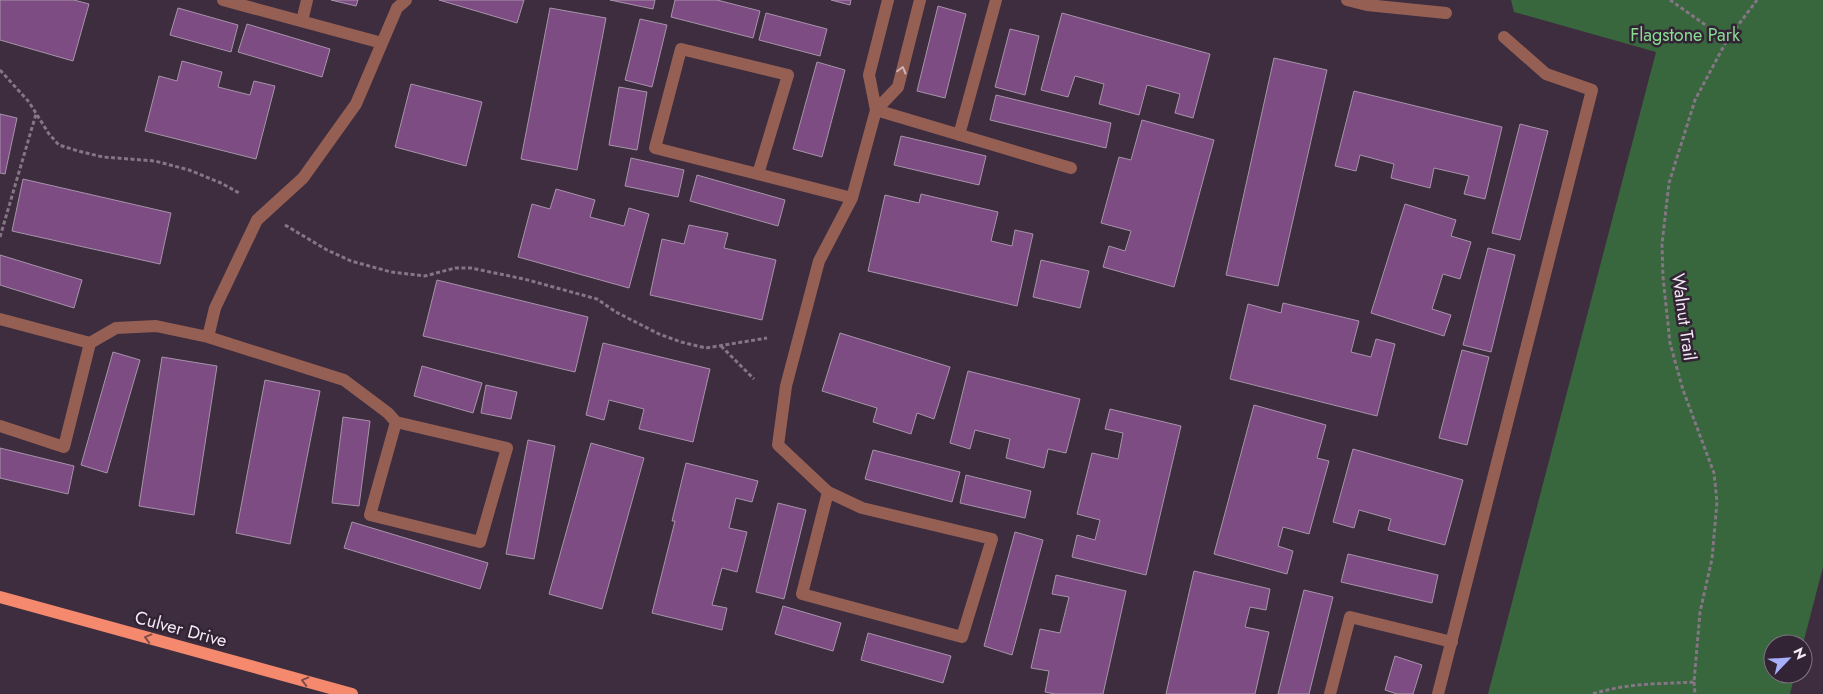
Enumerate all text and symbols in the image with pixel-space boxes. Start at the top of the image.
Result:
park label: Flagstone Park [1630,22,1740,48]
one-way arrow [896,65,907,74]
street label: Walnut Trail [1665,272,1703,362]
street label: Culver Drive [132,604,230,654]
one-way arrow [145,633,153,643]
north arrow [1763,634,1813,684]
text: N [1788,644,1811,663]
one-way arrow [301,676,309,687]

